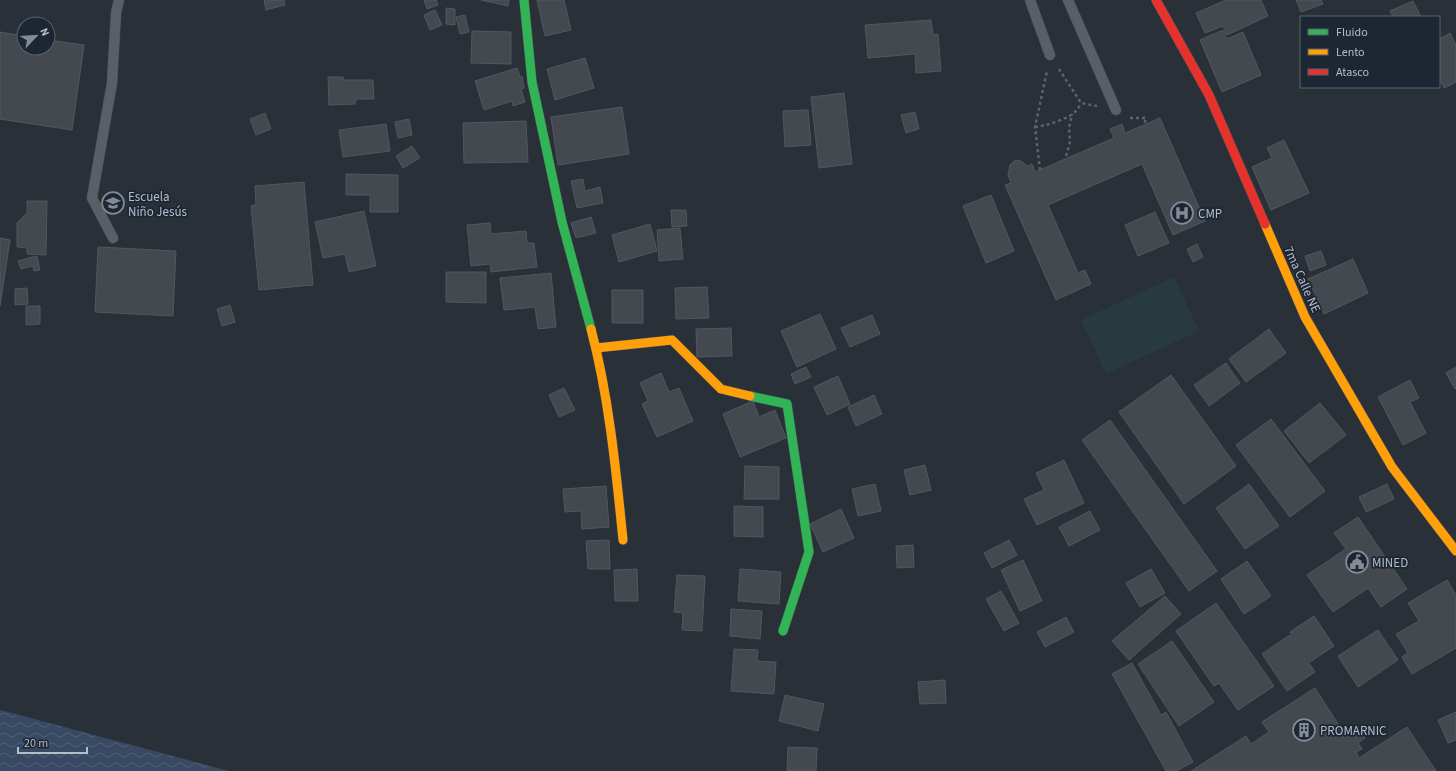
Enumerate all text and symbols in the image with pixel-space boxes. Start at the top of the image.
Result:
north arrow [16,16,56,56]
legend [1300,16,1440,88]
text: Fluido [1336,24,1368,41]
text: N [36,25,53,38]
text: Lento [1336,44,1365,61]
text: Atasco [1336,64,1369,81]
place label: Escuela Niño Jesús [128,188,188,221]
school or university icon: Escuela Niño Jesús [100,190,126,216]
hospital icon: CMP [1169,200,1195,226]
place label: CMP [1198,205,1222,223]
street label: 7ma Calle NE [1279,243,1325,316]
public building icon: MINED [1344,549,1370,575]
place label: MINED [1372,554,1408,572]
building icon: PROMARNIC [1291,717,1317,743]
place label: PROMARNIC [1320,722,1387,740]
scale bar [18,729,87,755]
text: 20 m [24,735,48,752]

